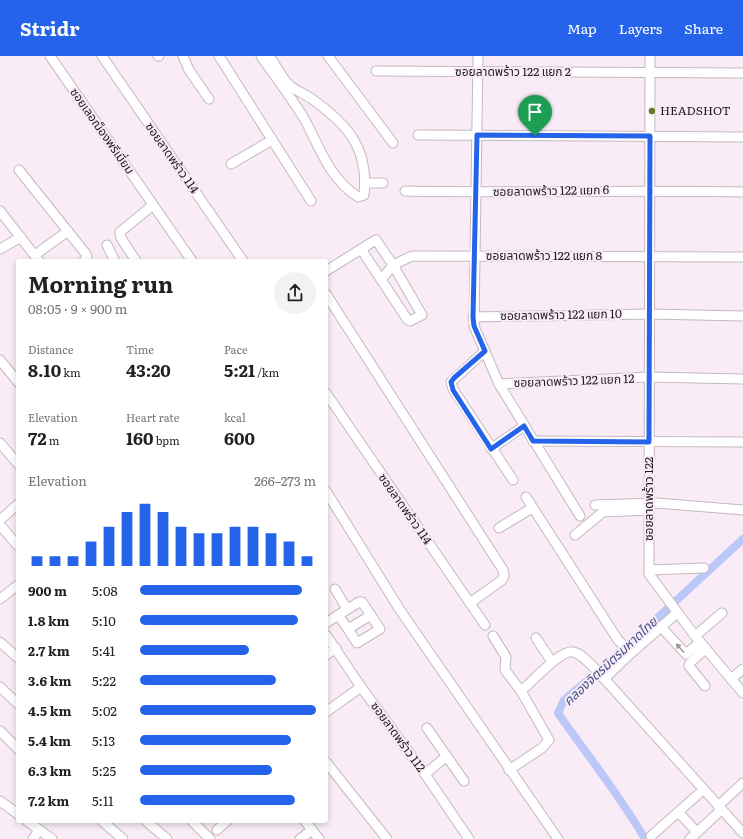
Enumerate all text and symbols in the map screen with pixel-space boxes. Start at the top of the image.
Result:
text: Stridr [20,14,79,42]
text: Map [567,18,597,38]
text: Layers [619,18,662,38]
text: Share [684,18,723,38]
street label: ซอยลาดพร้าว 122 แยก 2 [455,62,571,80]
street label: ซอยเลอฌ็องพรีเมี่ยม [66,84,139,177]
pin [518,95,552,136]
icon: arrive [524,101,546,123]
place label: HEADSHOT [660,101,731,119]
marker: HEADSHOT [647,106,657,116]
street label: ซอยลาดพร้าว 114 [142,118,204,197]
street label: ซอยลาดพร้าว 122 แยก 6 [493,180,610,200]
street label: ซอยลาดพร้าว 122 แยก 8 [486,246,603,264]
text: Morning run [28,267,173,300]
button: share [274,272,316,314]
text: 08:05 · 9 × 900 m [28,299,127,318]
street label: ซอยลาดพร้าว 122 แยก 10 [500,304,622,324]
text: Distance [28,341,73,357]
text: Time [126,341,154,357]
text: Pace [224,341,248,357]
text: 8.10 [28,357,61,382]
text: 43:20 [126,357,171,382]
text: 5:21 [224,357,255,382]
text: km [61,364,81,380]
text: /km [255,364,279,380]
street label: ซอยลาดพร้าว 122 แยก 12 [513,369,635,391]
text: Elevation [28,409,78,425]
text: Heart rate [126,409,179,425]
text: kcal [224,409,246,425]
text: 72 [28,425,47,450]
text: 160 [126,425,153,450]
text: 600 [224,425,255,450]
text: m [47,432,59,448]
text: bpm [153,432,180,448]
street label: ซอยลาดพร้าว 122 [639,457,657,541]
street label: ซอยลาดพร้าว 114 [375,469,437,548]
text: Elevation [28,471,87,490]
text: 266–273 m [254,471,316,490]
text: 900 m [28,581,67,600]
text: 5:08 [92,581,118,600]
text: 1.8 km [28,611,70,630]
text: 5:10 [92,611,116,630]
water label: คลองจิตรมิตรมหาดไทย [558,611,662,709]
text: 2.7 km [28,641,70,660]
text: 5:41 [92,641,115,660]
one-way arrow [675,643,685,653]
text: 3.6 km [28,671,71,690]
text: 5:22 [92,671,116,690]
street label: ซอยลาดพร้าว 112 [367,698,430,775]
text: 4.5 km [28,701,71,720]
text: 5:02 [92,701,117,720]
text: 5.4 km [28,731,71,750]
text: 5:13 [92,731,115,750]
text: 6.3 km [28,761,71,780]
text: 5:25 [92,761,116,780]
text: 7.2 km [28,791,69,810]
text: 5:11 [92,791,114,810]

